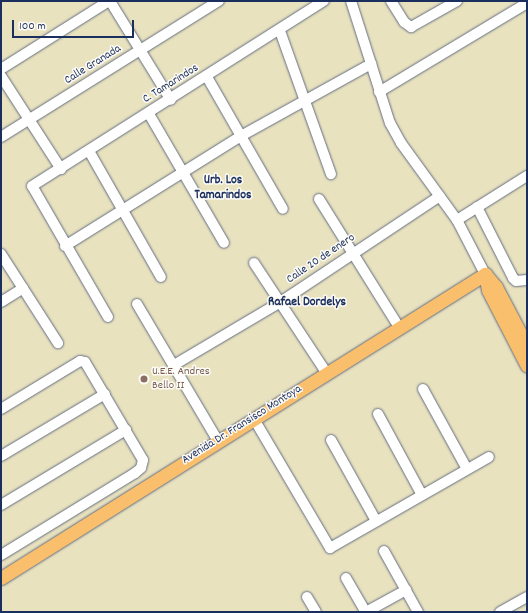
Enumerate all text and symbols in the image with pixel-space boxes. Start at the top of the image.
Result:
scale bar [14,12,136,38]
text: 100 m [19,18,46,35]
street label: Calle Granada [62,42,124,88]
street label: C. Tamarindos [140,61,202,107]
district label: Urb. Los Tamarindos [195,174,251,205]
street label: Calle 20 de enero [284,231,358,287]
district label: Rafael Dordelys [268,295,346,311]
place label: U.E.E. Andres Bello II [152,365,210,393]
marker: U.E.E. Andres Bello II [139,374,149,384]
street label: Avenida Dr. Fransisco Montoya [180,382,304,468]

